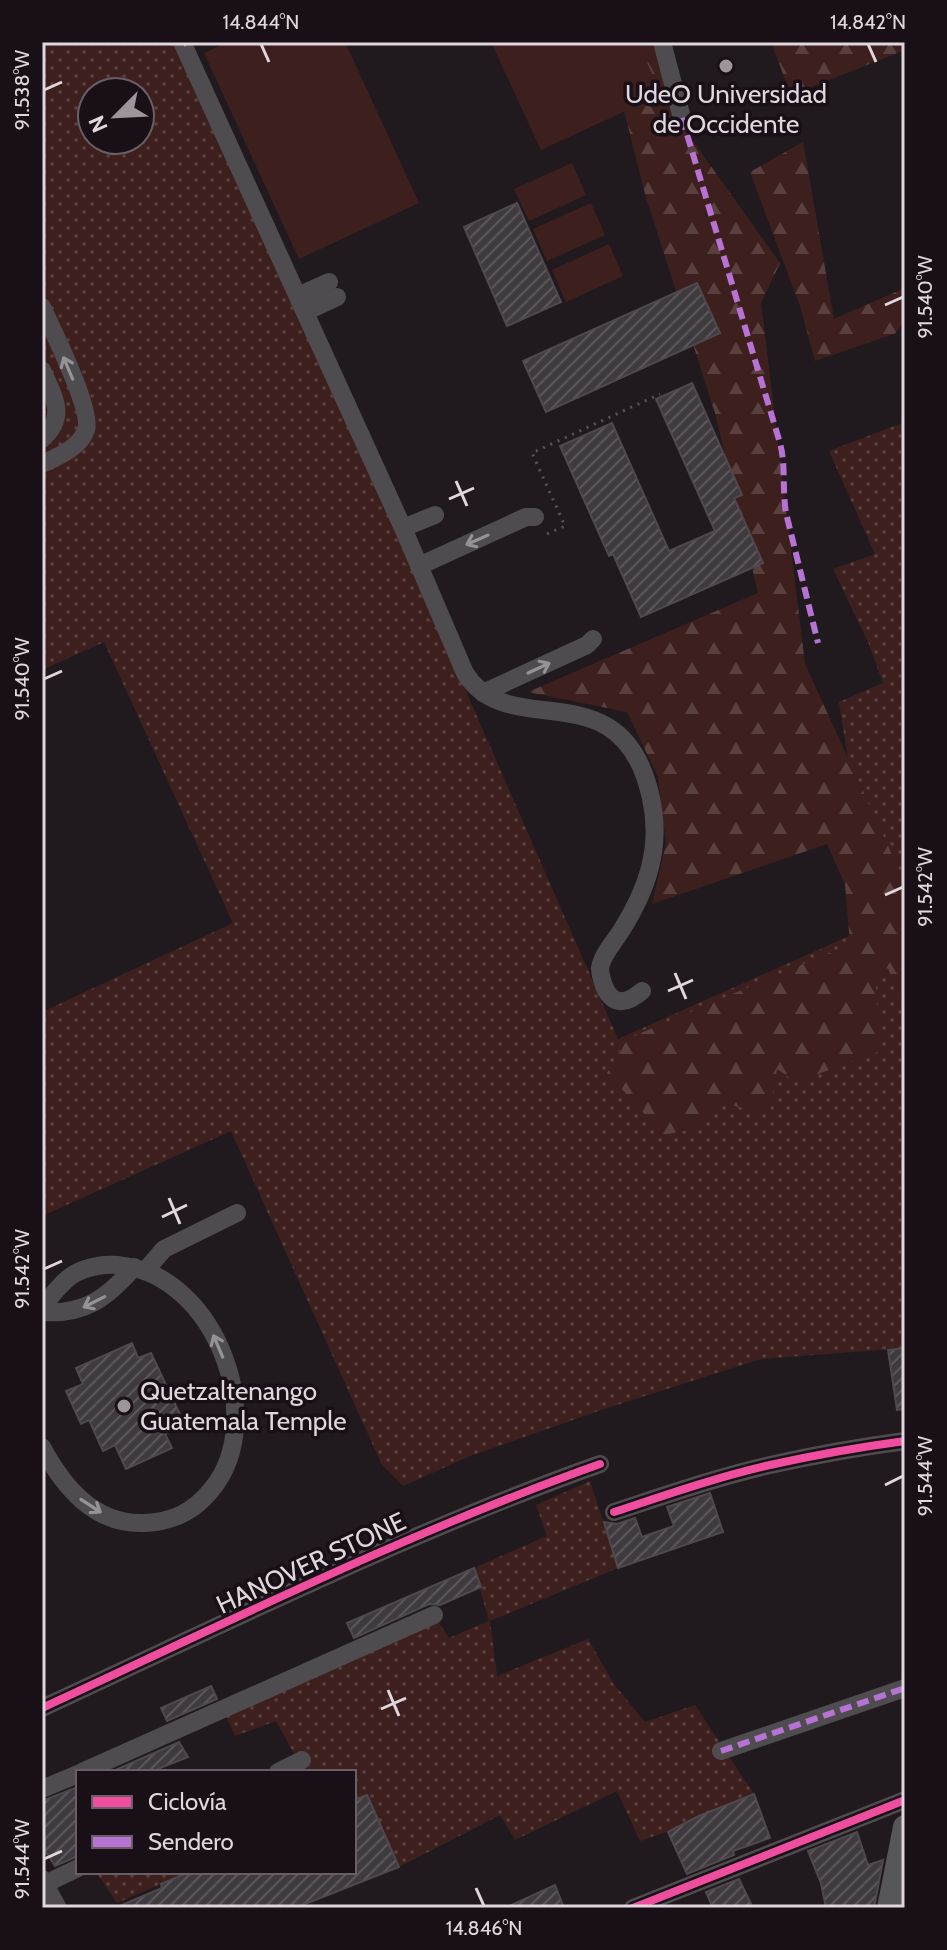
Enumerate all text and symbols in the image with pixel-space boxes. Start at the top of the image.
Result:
text: 14.844°N [223,10,299,34]
text: 14.842°N [830,10,906,34]
text: 91.538°W [10,50,34,130]
marker: UdeO Universidad de Occidente [717,57,735,75]
north arrow [76,76,156,156]
place label: UdeO Universidad de Occidente [625,78,827,140]
text: N [83,111,114,137]
text: 91.540°W [913,255,937,339]
one-way arrow [60,356,75,381]
one-way arrow [465,533,490,548]
text: 91.540°W [10,637,34,721]
one-way arrow [527,660,551,675]
text: 91.542°W [913,847,937,927]
text: 91.542°W [10,1229,34,1309]
one-way arrow [82,1294,106,1310]
one-way arrow [209,1334,224,1359]
place label: Quetzaltenango Guatemala Temple [140,1375,347,1437]
marker: Quetzaltenango Guatemala Temple [115,1397,133,1415]
text: 91.544°W [913,1436,937,1516]
one-way arrow [79,1498,102,1514]
street label: HANOVER STONE [211,1505,411,1621]
legend [76,1770,356,1874]
text: Ciclovía [148,1787,227,1816]
text: 91.544°W [10,1819,34,1899]
text: Sendero [148,1827,234,1856]
text: 14.846°N [446,1916,522,1940]

